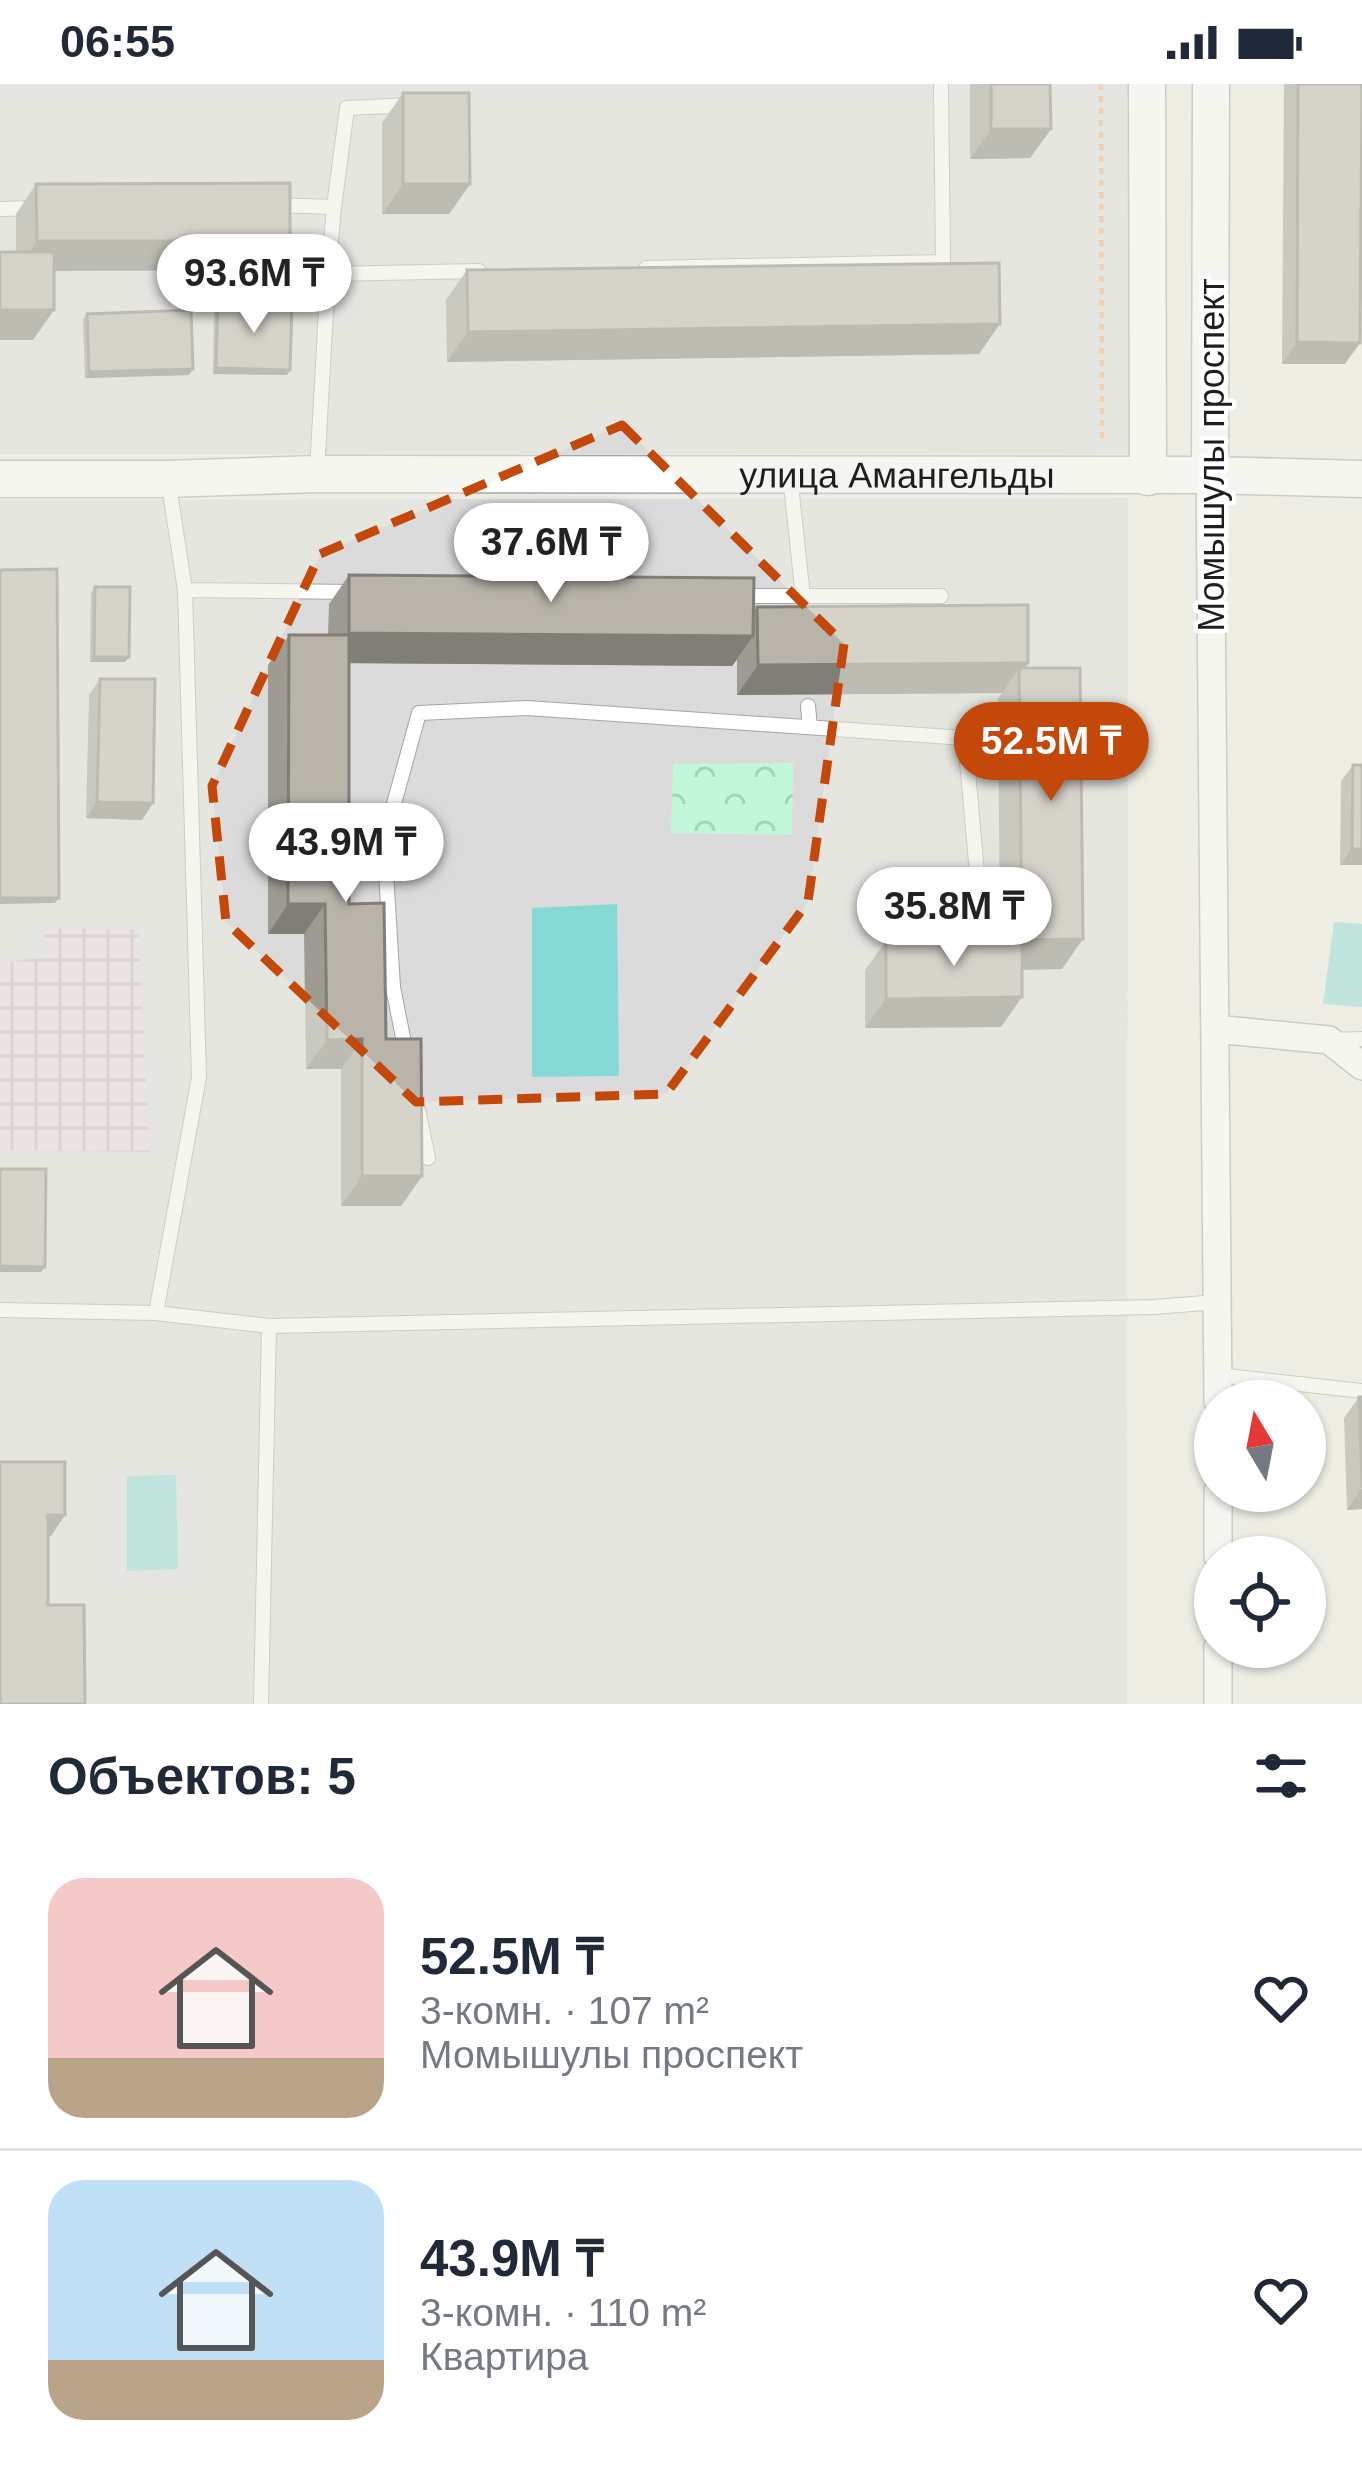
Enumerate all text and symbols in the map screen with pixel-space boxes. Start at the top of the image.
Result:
text: 06:55 [60,16,175,67]
pin: 93.6M ₸ [143,234,365,336]
text: 93.6M ₸ [184,251,324,294]
street label: Момышулы проспект [1191,278,1232,632]
street label: улица Амангельды [739,454,1055,496]
pin: 37.6M ₸ [440,503,662,605]
text: 37.6M ₸ [481,520,621,563]
pin: 52.5M ₸ [940,702,1162,804]
text: 52.5M ₸ [981,719,1121,762]
pin: 43.9M ₸ [235,803,457,905]
text: 43.9M ₸ [276,820,416,863]
pin: 35.8M ₸ [843,867,1065,969]
text: 35.8M ₸ [884,884,1024,927]
north arrow [1194,1380,1326,1512]
map controls [1194,1380,1326,1668]
button: locate [1194,1536,1326,1668]
icon: filters [1248,1743,1314,1809]
text: Объектов: 5 [48,1748,356,1805]
icon: home [144,1926,288,2070]
text: 52.5M ₸ [420,1928,604,1985]
icon: heart [1248,1965,1314,2031]
text: 3-комн. · 107 m² [420,1989,709,2032]
text: Момышулы проспект [420,2033,803,2076]
icon: home [144,2228,288,2372]
text: 43.9M ₸ [420,2230,604,2287]
icon: heart [1248,2267,1314,2333]
text: 3-комн. · 110 m² [420,2291,706,2334]
text: Квартира [420,2335,589,2378]

